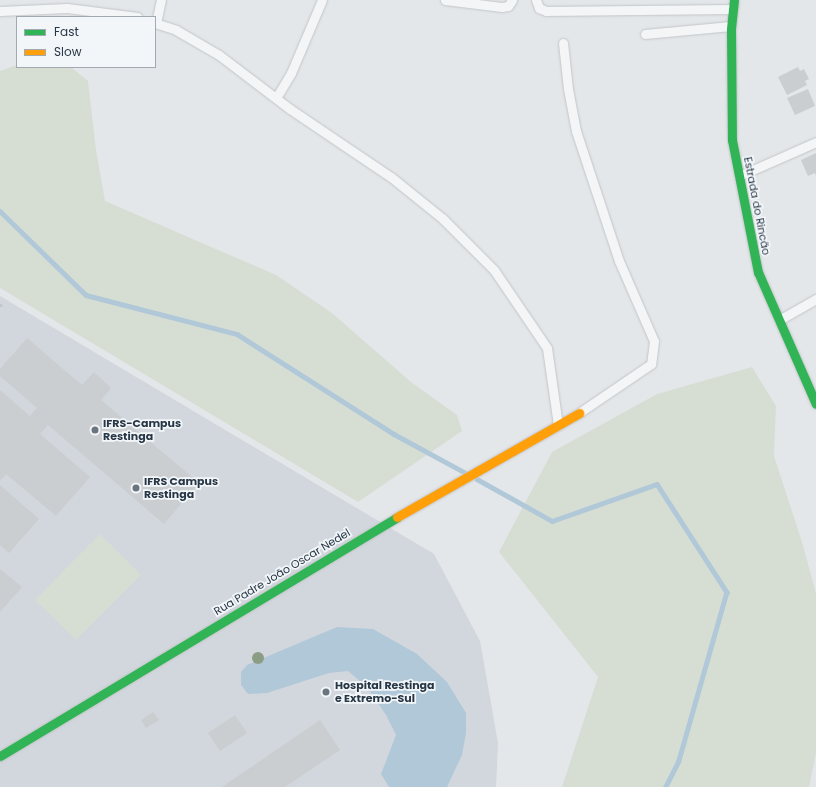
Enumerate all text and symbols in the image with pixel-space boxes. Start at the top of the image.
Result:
legend [16,16,156,68]
text: Fast [54,23,79,40]
text: Slow [54,43,82,60]
street label: Estrada do Rincão [741,156,773,256]
place label: IFRS-Campus Restinga [103,417,181,443]
marker: IFRS-Campus Restinga [90,425,100,435]
place label: IFRS Campus Restinga [144,475,218,501]
marker: IFRS Campus Restinga [131,483,141,493]
street label: Rua Padre João Oscar Nedel [212,526,352,618]
place label: Hospital Restinga e Extremo-Sul [335,679,435,705]
marker: Hospital Restinga e Extremo-Sul [320,686,332,698]

